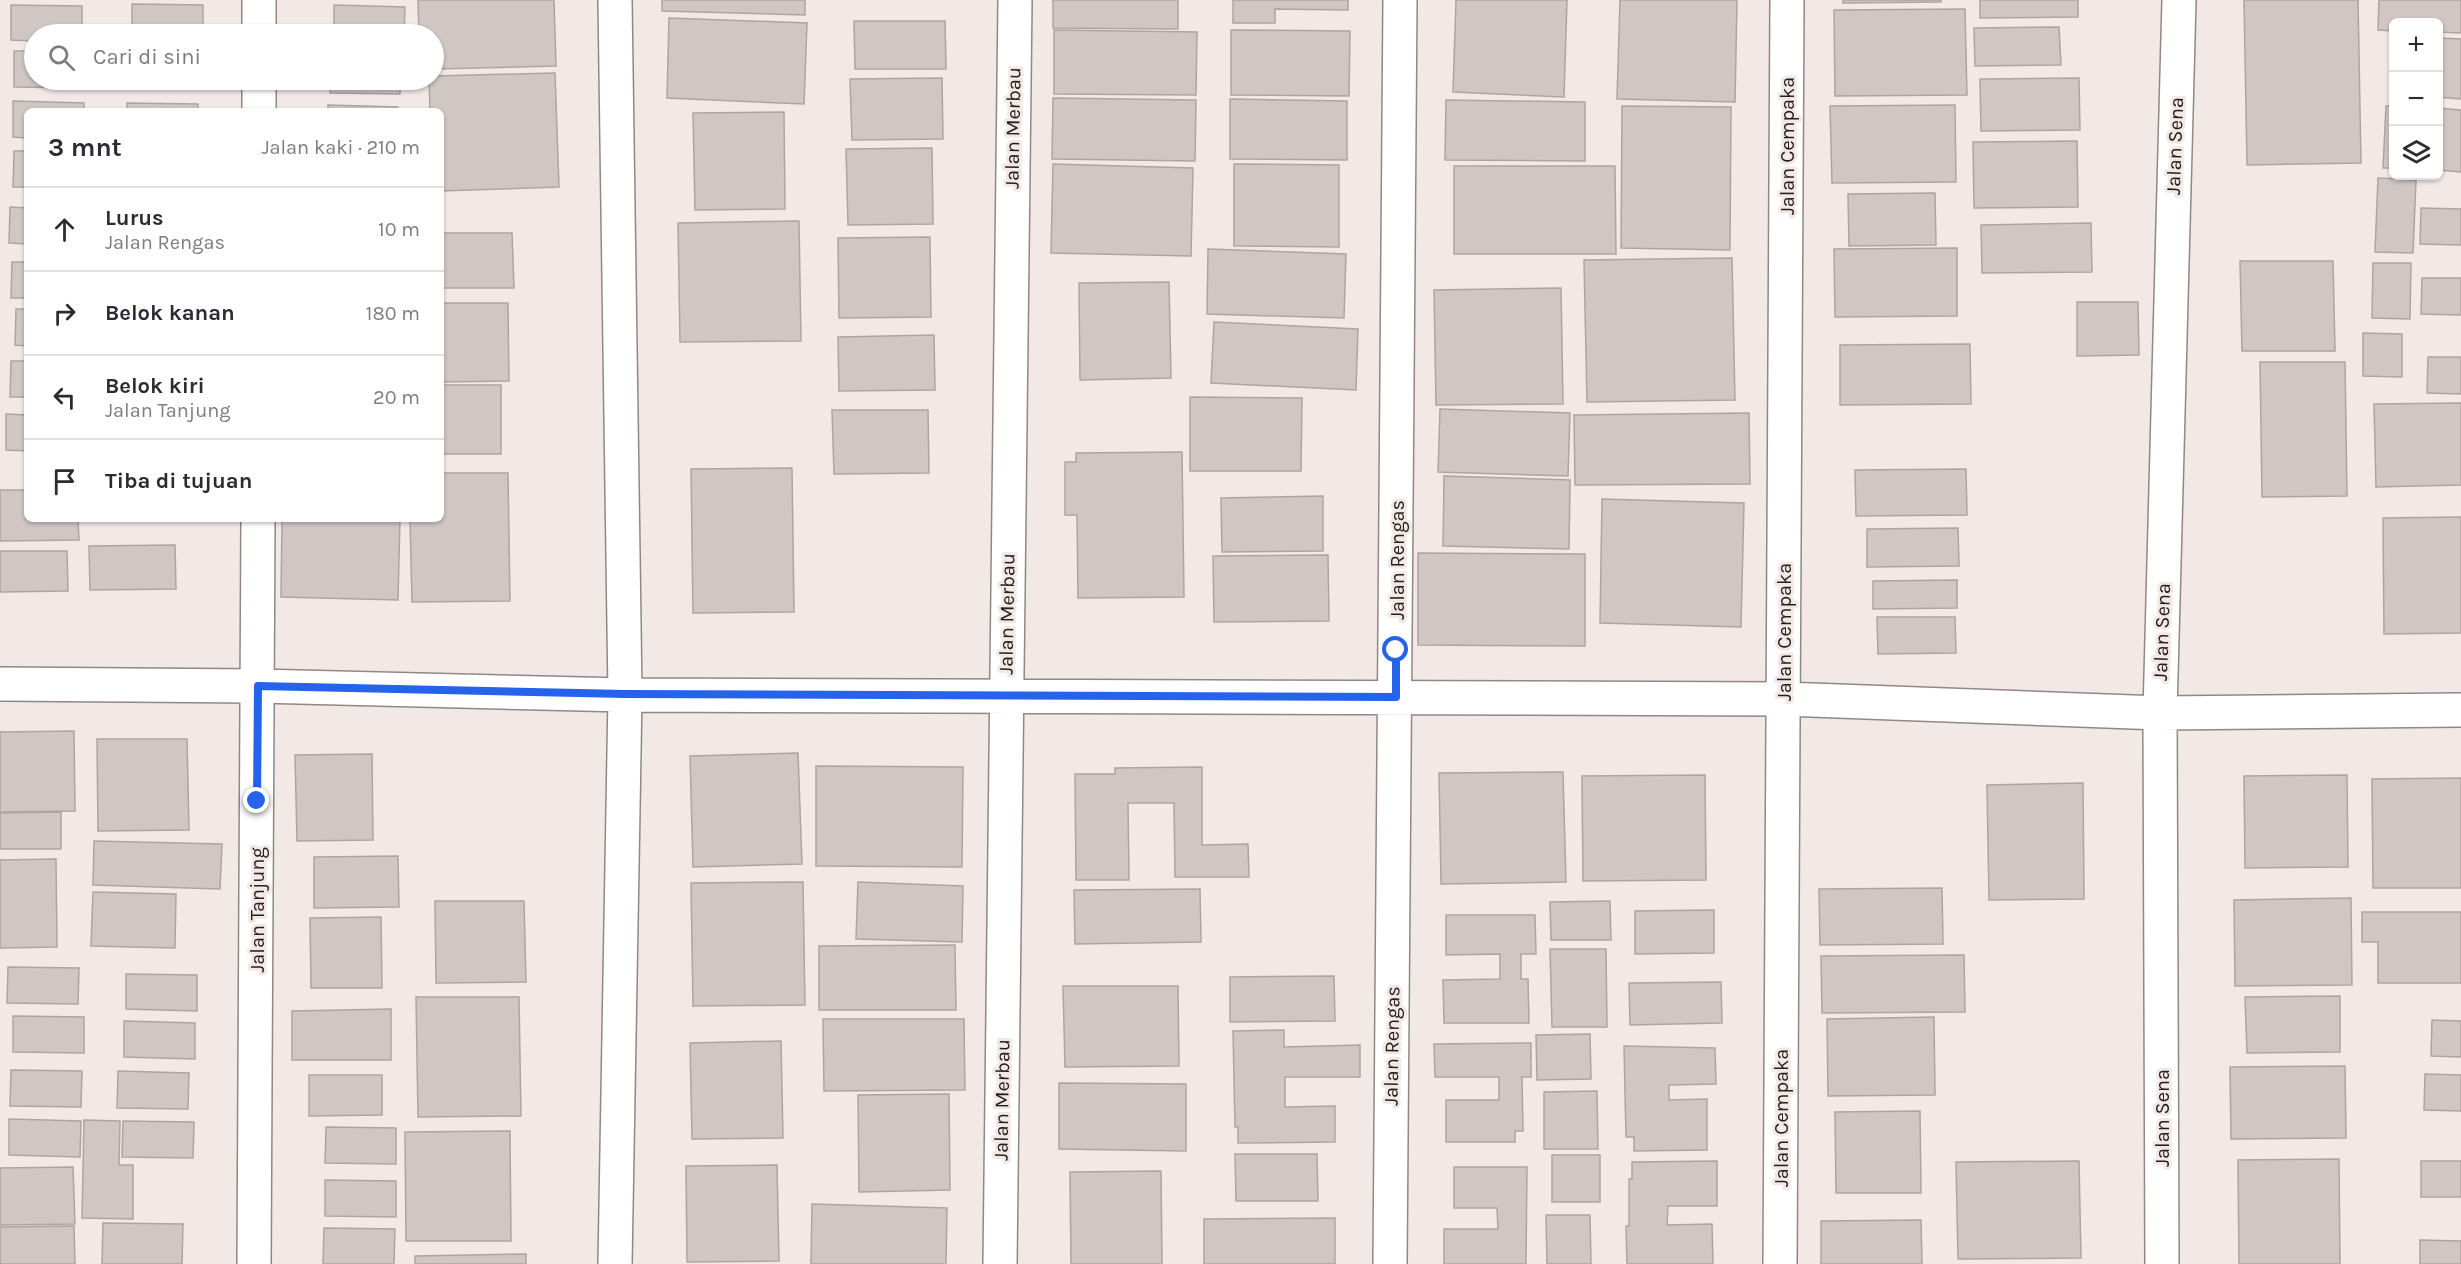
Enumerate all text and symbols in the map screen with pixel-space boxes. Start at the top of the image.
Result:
map controls [2389,18,2443,180]
button: + [2389,18,2443,72]
search box [24,24,444,90]
icon: search [45,41,78,74]
text: Cari di sini [93,44,201,70]
street label: Jalan Merbau [1000,67,1026,189]
button: − [2389,72,2443,126]
street label: Jalan Cempaka [1776,77,1799,215]
street label: Jalan Sena [2162,97,2188,195]
button: layers [2389,126,2443,180]
text: 3 mnt [48,132,122,163]
text: Jalan kaki · 210 m [261,136,420,159]
text: Lurus [105,205,164,231]
icon: ahead [48,213,81,246]
text: 10 m [378,218,420,241]
text: Jalan Rengas [105,231,225,254]
icon: right [48,297,81,330]
text: Belok kanan [105,300,235,326]
text: 180 m [366,302,420,325]
text: Belok kiri [105,373,205,399]
icon: left [48,381,81,414]
text: 20 m [373,386,420,409]
text: Jalan Tanjung [105,399,231,422]
icon: arrive [48,465,81,498]
text: Tiba di tujuan [105,468,252,494]
street label: Jalan Rengas [1386,500,1409,620]
street label: Jalan Merbau [994,553,1020,675]
street label: Jalan Cempaka [1773,563,1796,701]
street label: Jalan Sena [2149,583,2175,681]
route start [1382,636,1408,662]
route end [243,787,269,813]
street label: Jalan Tanjung [246,847,269,973]
street label: Jalan Rengas [1379,986,1405,1106]
street label: Jalan Merbau [989,1039,1015,1161]
street label: Jalan Cempaka [1770,1049,1793,1187]
street label: Jalan Sena [2151,1069,2174,1167]

